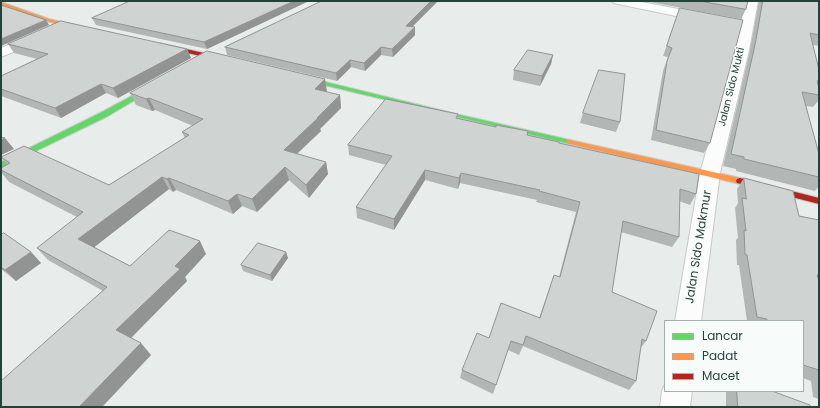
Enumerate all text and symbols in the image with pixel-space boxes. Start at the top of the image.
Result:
street label: Jalan Sido Mukti [716,46,748,128]
street label: Jalan Sido Makmur [683,189,715,305]
legend [664,320,804,392]
text: Lancar [702,327,743,344]
text: Padat [702,347,738,364]
text: Macet [702,367,740,384]

